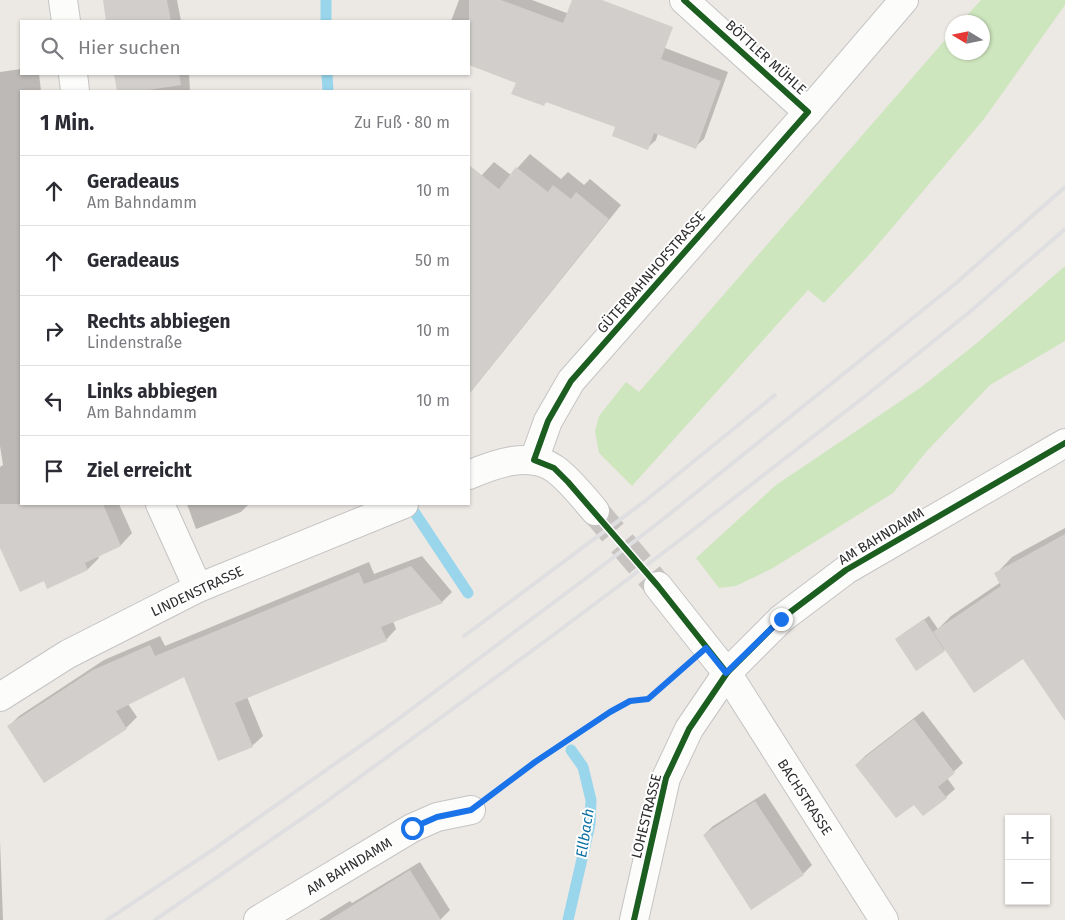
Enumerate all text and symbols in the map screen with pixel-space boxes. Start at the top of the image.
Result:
north arrow [945,15,990,60]
street label: BÖTTLER MÜHLE [722,16,810,98]
search box [20,20,470,75]
icon: search [38,34,66,62]
text: Hier suchen [78,36,181,59]
text: 1 Min. [40,110,94,136]
text: Zu Fuß · 80 m [354,113,450,132]
text: Geradeaus [87,170,179,193]
icon: ahead [40,177,68,205]
text: 10 m [416,181,450,200]
text: Am Bahndamm [87,193,197,212]
street label: GÜTERBAHNHOFSTRASSE [593,207,709,337]
icon: ahead [40,247,68,275]
text: Geradeaus [87,249,179,272]
text: 50 m [415,251,450,270]
text: Rechts abbiegen [87,310,230,333]
icon: right [40,317,68,345]
text: 10 m [416,321,450,340]
text: Lindenstraße [87,333,182,352]
text: Links abbiegen [87,380,218,403]
icon: left [40,387,68,415]
text: 10 m [416,391,450,410]
text: Am Bahndamm [87,403,197,422]
icon: arrive [40,457,68,485]
text: Ziel erreicht [87,459,192,482]
street label: AM BAHNDAMM [835,504,927,569]
street label: LINDENSTRASSE [148,563,246,620]
route end [770,608,793,631]
street label: BACHSTRASSE [774,756,835,839]
street label: LOHESTRASSE [628,772,665,860]
water label: Ellbach [572,807,598,859]
map controls [1005,815,1050,905]
button: + [1005,815,1050,860]
route start [401,817,424,840]
street label: AM BAHNDAMM [303,834,395,899]
button: − [1005,860,1050,905]

